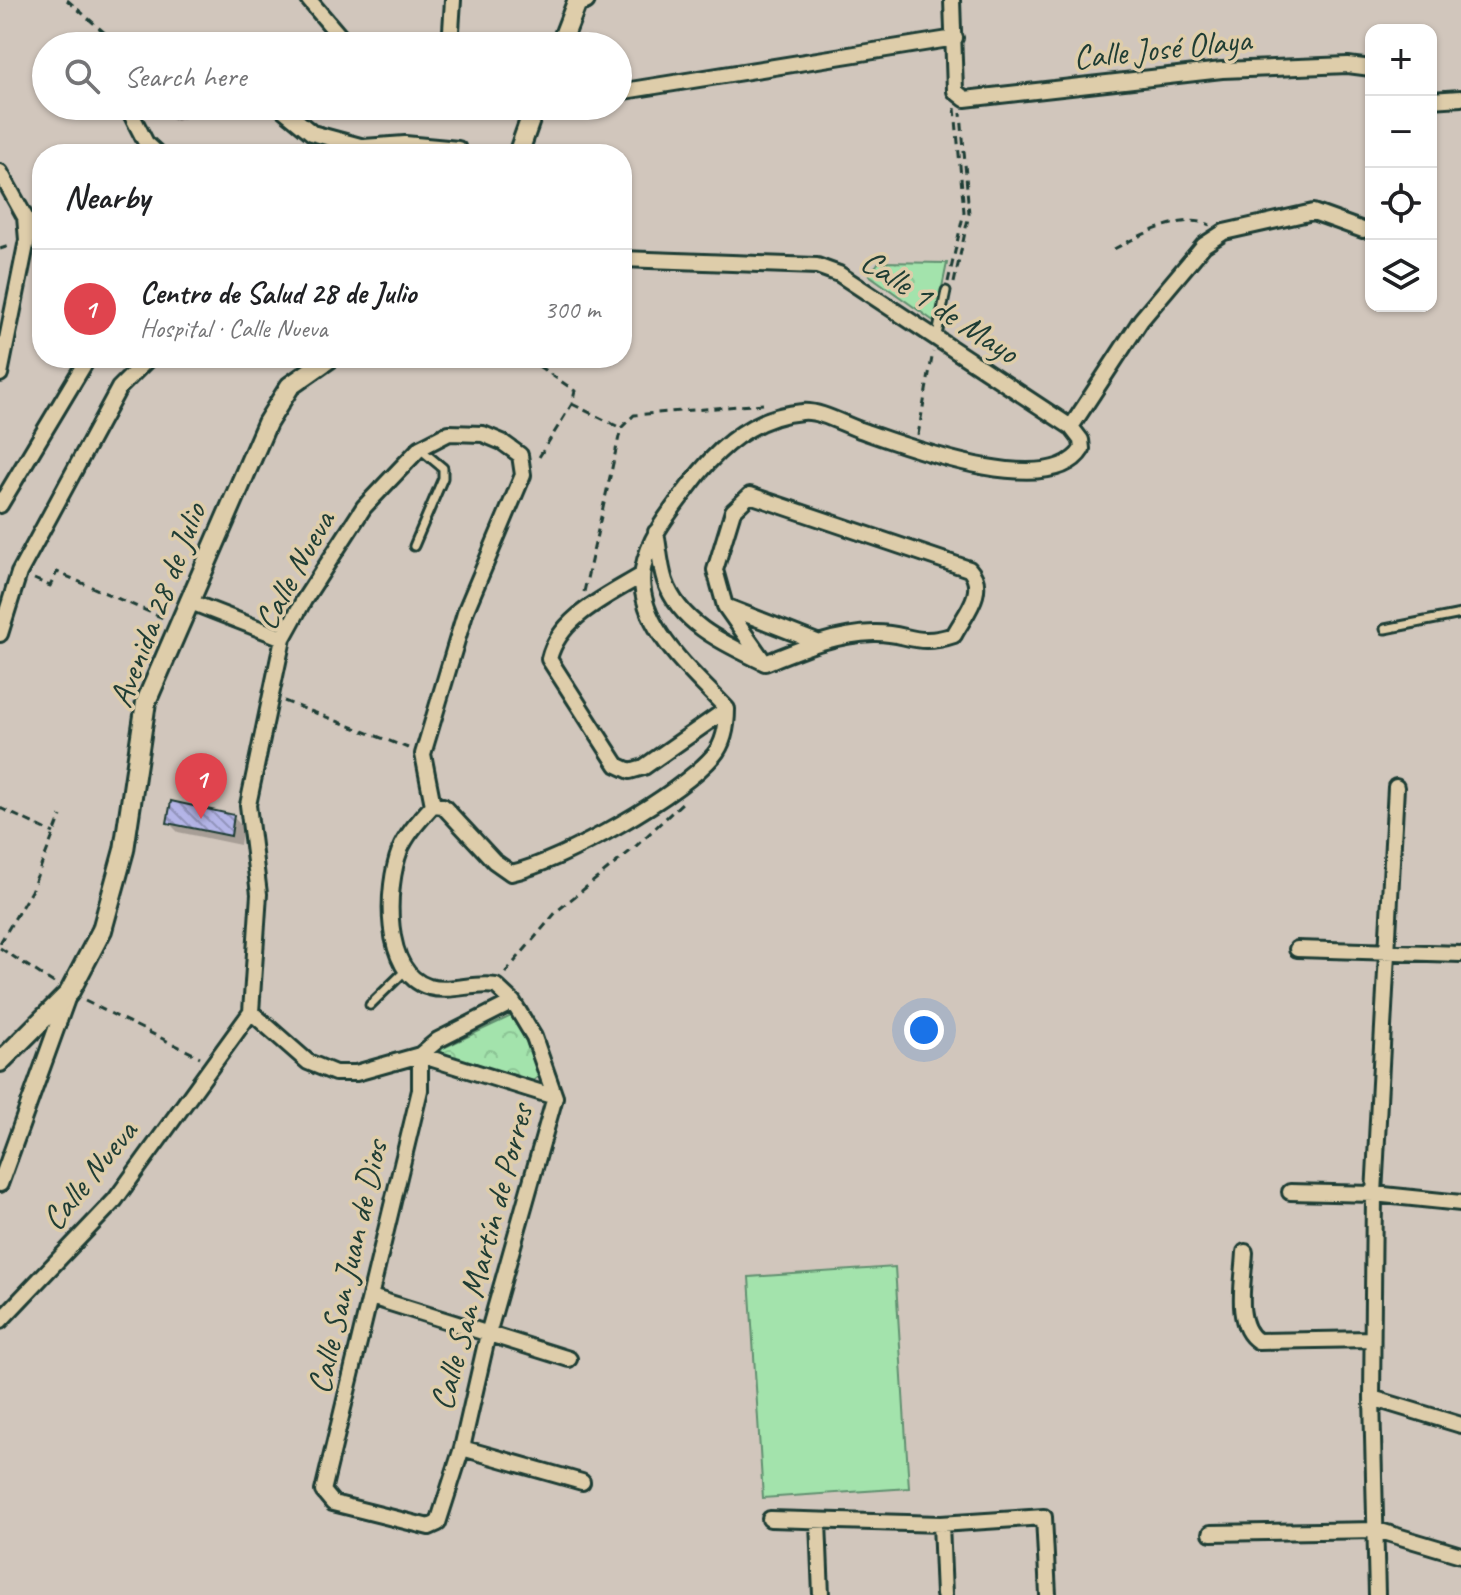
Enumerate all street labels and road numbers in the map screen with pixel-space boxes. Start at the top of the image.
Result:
street label: Calle José Olaya [1071,17,1255,79]
street label: Calle 1 de Mayo [853,239,1029,374]
street label: Avenida 28 de Julio [98,495,216,713]
street label: Calle Nueva [244,501,345,637]
street label: Calle San Martín de Porres [419,1097,543,1415]
street label: Calle Nueva [32,1109,148,1239]
street label: Calle San Juan de Dios [297,1133,398,1398]

